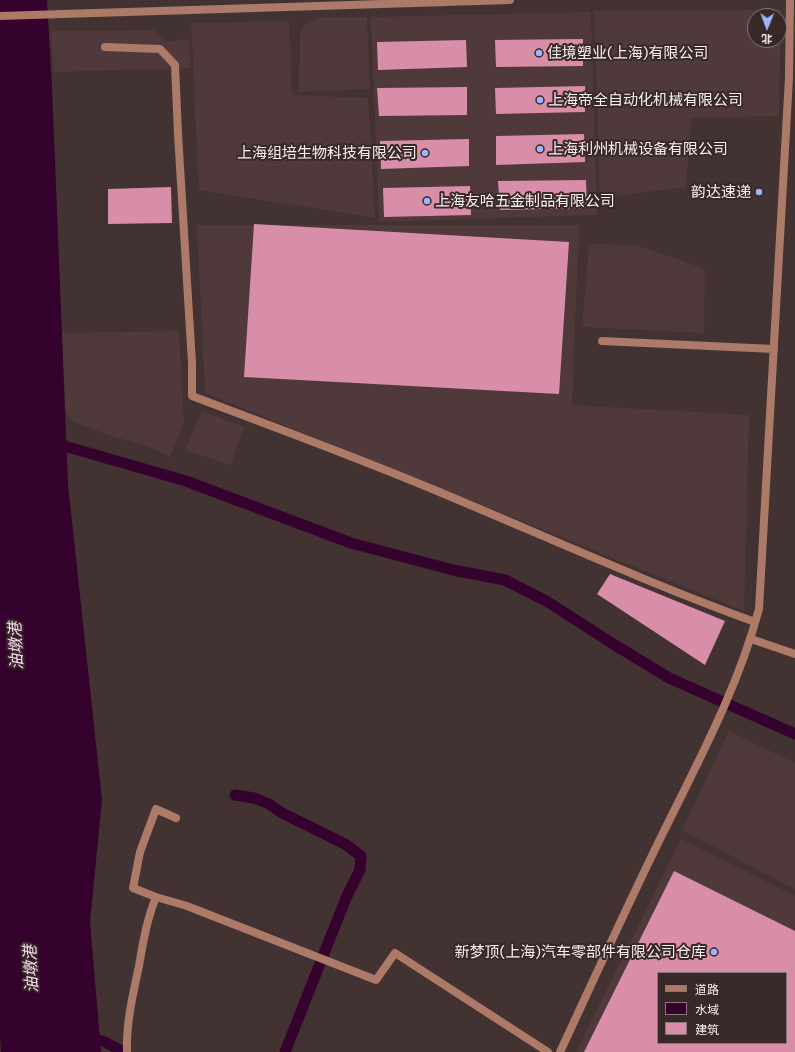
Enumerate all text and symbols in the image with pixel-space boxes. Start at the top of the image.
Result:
north arrow [747,8,787,48]
text: 北 [761,33,772,46]
place label: 佳境塑业(上海)有限公司 [547,44,709,62]
marker: 佳境塑业(上海)有限公司 [534,48,544,58]
place label: 上海帝全自动化机械有限公司 [548,91,743,109]
marker: 上海帝全自动化机械有限公司 [535,95,545,105]
place label: 上海利州机械设备有限公司 [548,140,728,158]
place label: 上海组培生物科技有限公司 [237,144,417,162]
marker: 上海利州机械设备有限公司 [535,144,545,154]
marker: 上海组培生物科技有限公司 [420,148,430,158]
place label: 韵达速递 [691,183,751,201]
marker: 韵达速递 [754,187,764,197]
place label: 上海友哈五金制品有限公司 [435,192,615,210]
marker: 上海友哈五金制品有限公司 [422,196,432,206]
water label: 油墩港 [5,622,27,670]
place label: 新梦顶(上海)汽车零部件有限公司仓库 [454,943,706,961]
water label: 油墩港 [20,945,42,993]
marker: 新梦顶(上海)汽车零部件有限公司仓库 [709,947,719,957]
legend [657,972,787,1044]
text: 道路 [695,982,719,996]
text: 水域 [695,1002,719,1016]
text: 建筑 [695,1022,719,1036]

